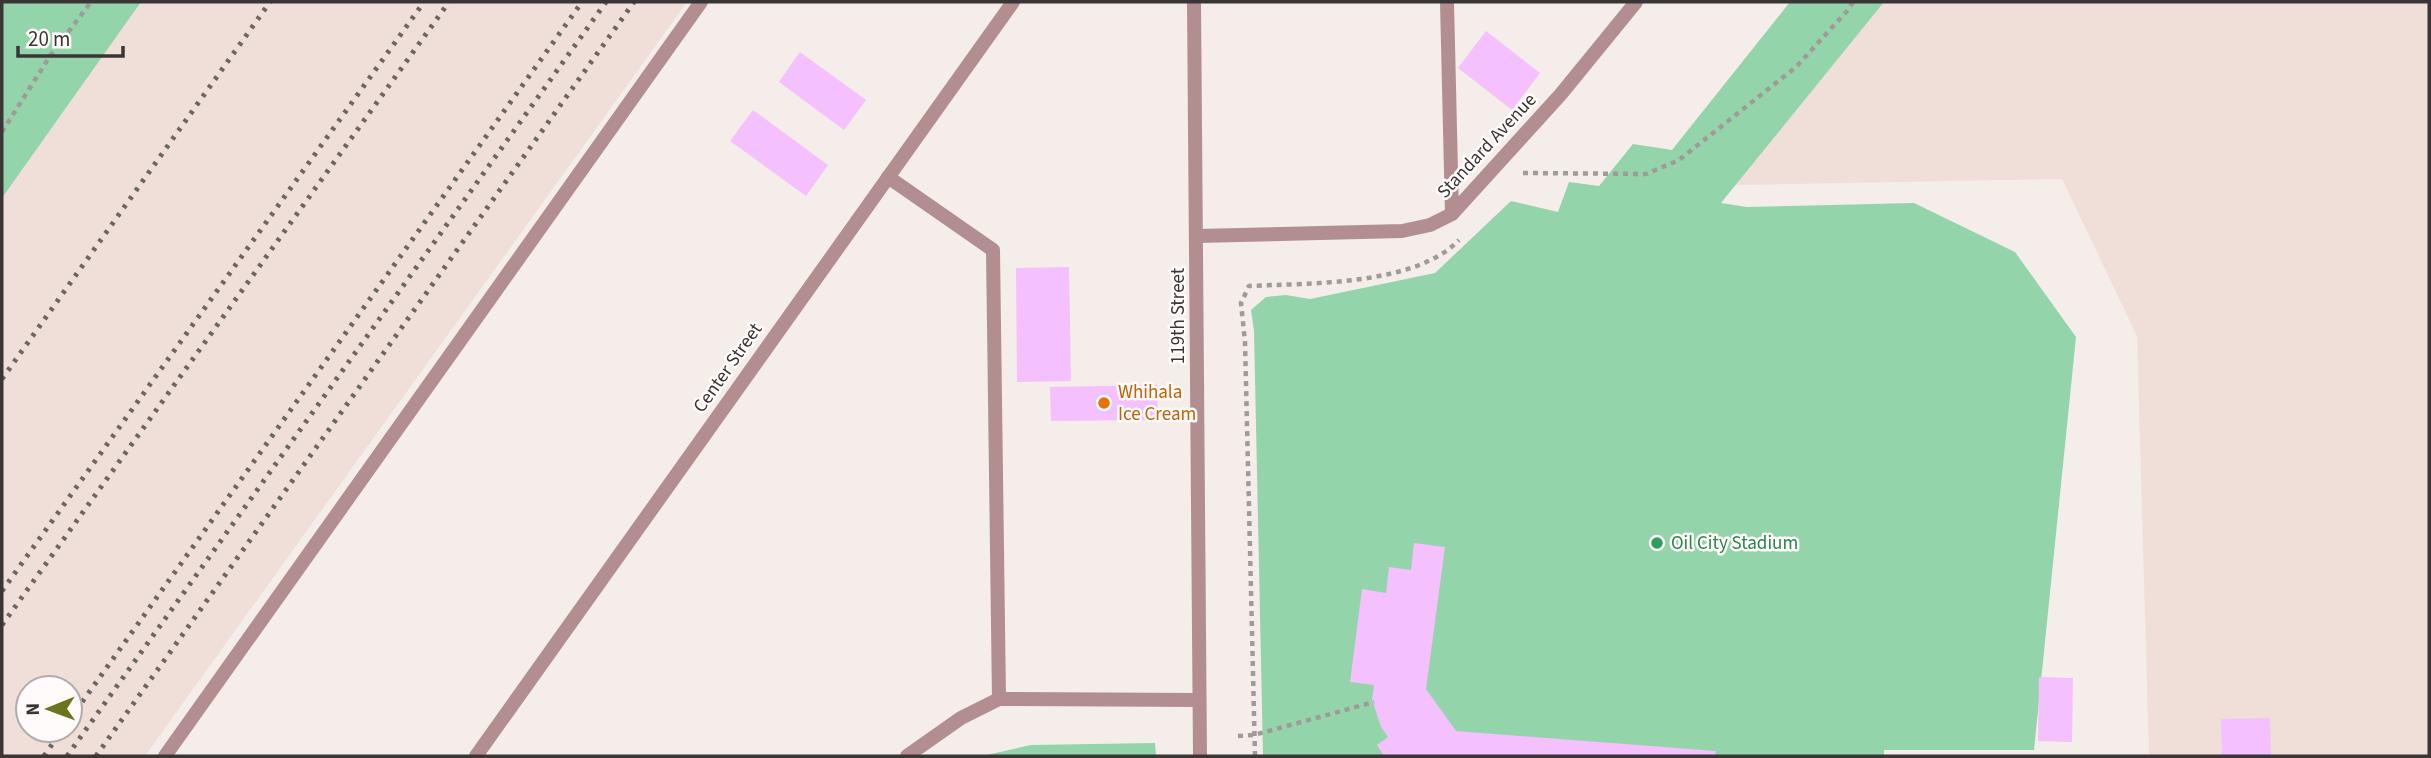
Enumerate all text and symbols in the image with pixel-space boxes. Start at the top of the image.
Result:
scale bar [18,14,122,58]
text: 20 m [28,24,70,54]
street label: Standard Avenue [1431,87,1543,205]
street label: 119th Street [1165,267,1192,364]
street label: Center Street [687,317,769,418]
place label: Whihala Ice Cream [1118,379,1196,428]
marker: Whihala Ice Cream [1096,395,1112,411]
place label: Oil City Stadium [1671,530,1798,557]
marker: Oil City Stadium [1649,535,1665,551]
north arrow [14,674,84,744]
text: N [20,703,47,716]

